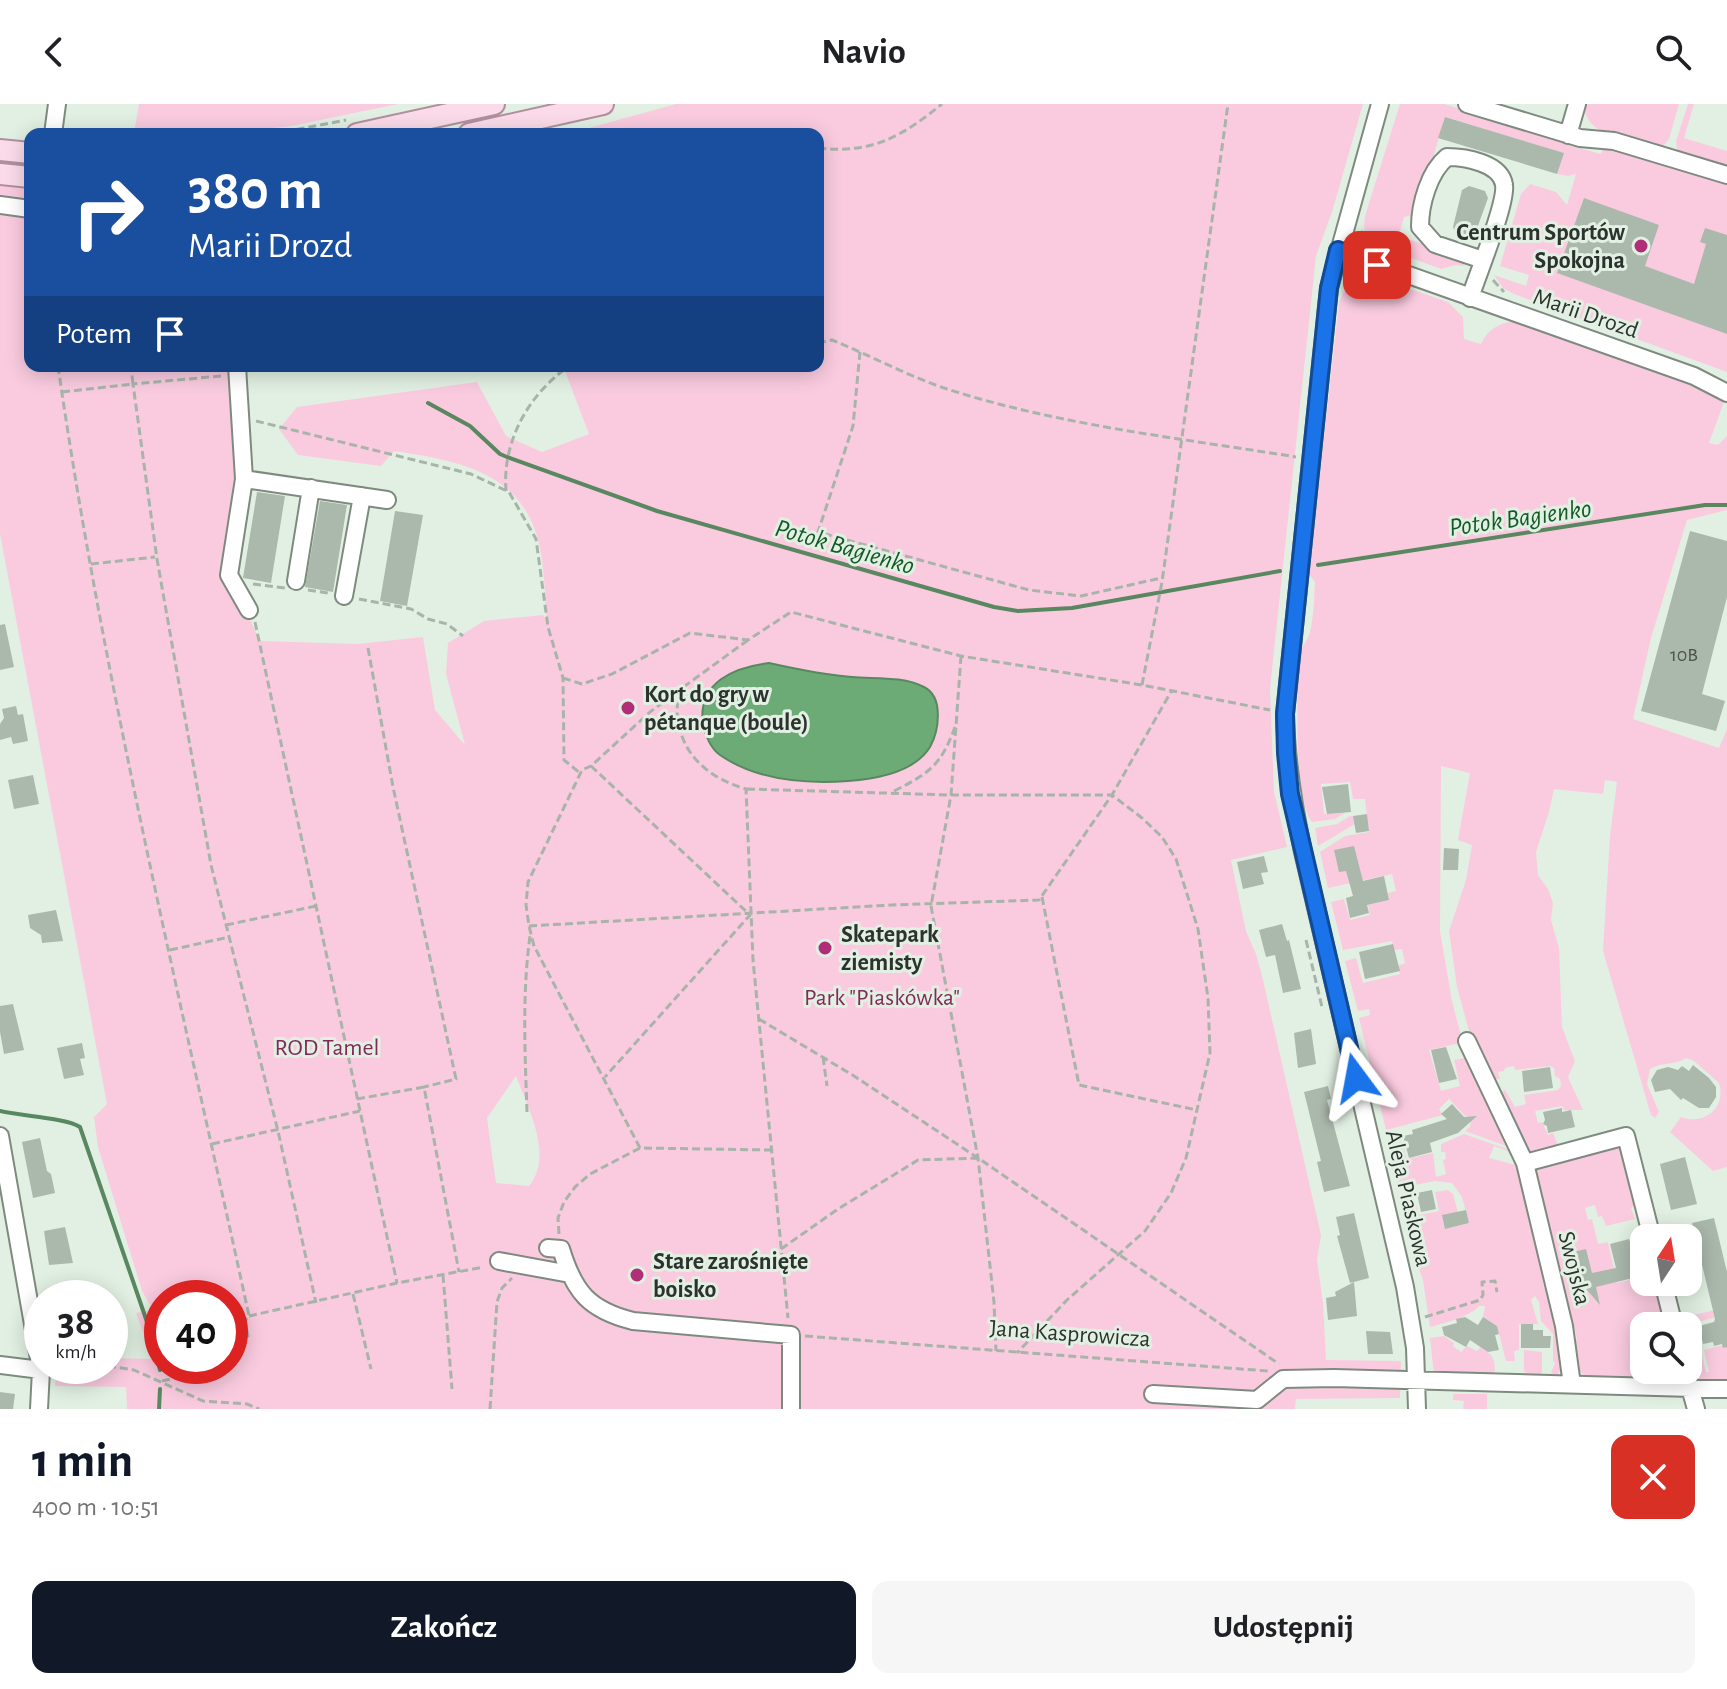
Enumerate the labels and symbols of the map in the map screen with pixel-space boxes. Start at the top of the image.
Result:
place label: Centrum Sportów Spokojna [1456,221,1625,273]
pin [1343,231,1411,299]
marker: Centrum Sportów Spokojna [1632,237,1650,255]
street label: Marii Drozd [1530,285,1641,343]
water label: Potok Bagienko [1447,495,1593,541]
water label: Potok Bagienko [772,515,917,579]
house number: 10B [1670,645,1698,665]
place label: Kort do gry w pétanque (boule) [644,683,809,735]
marker: Kort do gry w pétanque (boule) [619,699,637,717]
place label: Skatepark ziemisty [841,923,939,975]
marker: Skatepark ziemisty [816,939,834,957]
park label: Park "Piaskówka" [804,986,960,1010]
park label: ROD Tamel [275,1036,380,1060]
position arrow [1314,1036,1398,1120]
street label: Aleja Piaskowa [1381,1128,1435,1269]
north arrow [1630,1224,1702,1296]
street label: Swojska [1553,1229,1595,1308]
place label: Stare zarośnięte boisko [653,1250,808,1302]
marker: Stare zarośnięte boisko [628,1266,646,1284]
speed limit sign: 40 [144,1280,248,1384]
street label: Jana Kasprowicza [989,1316,1151,1352]

